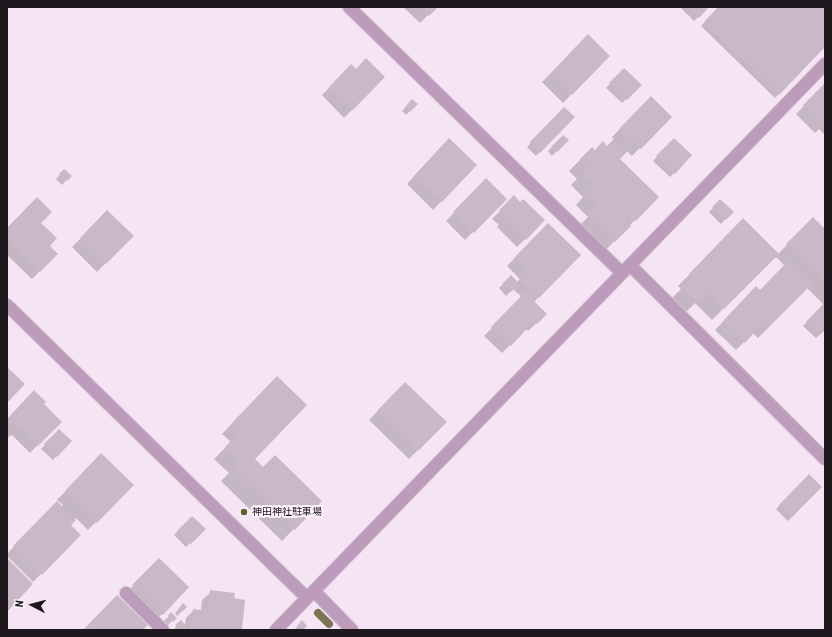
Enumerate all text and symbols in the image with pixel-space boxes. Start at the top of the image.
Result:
place label: 神田神社駐車場 [252,506,322,518]
marker: 神田神社駐車場 [239,507,249,517]
north arrow [12,585,52,625]
text: N [13,600,26,608]

